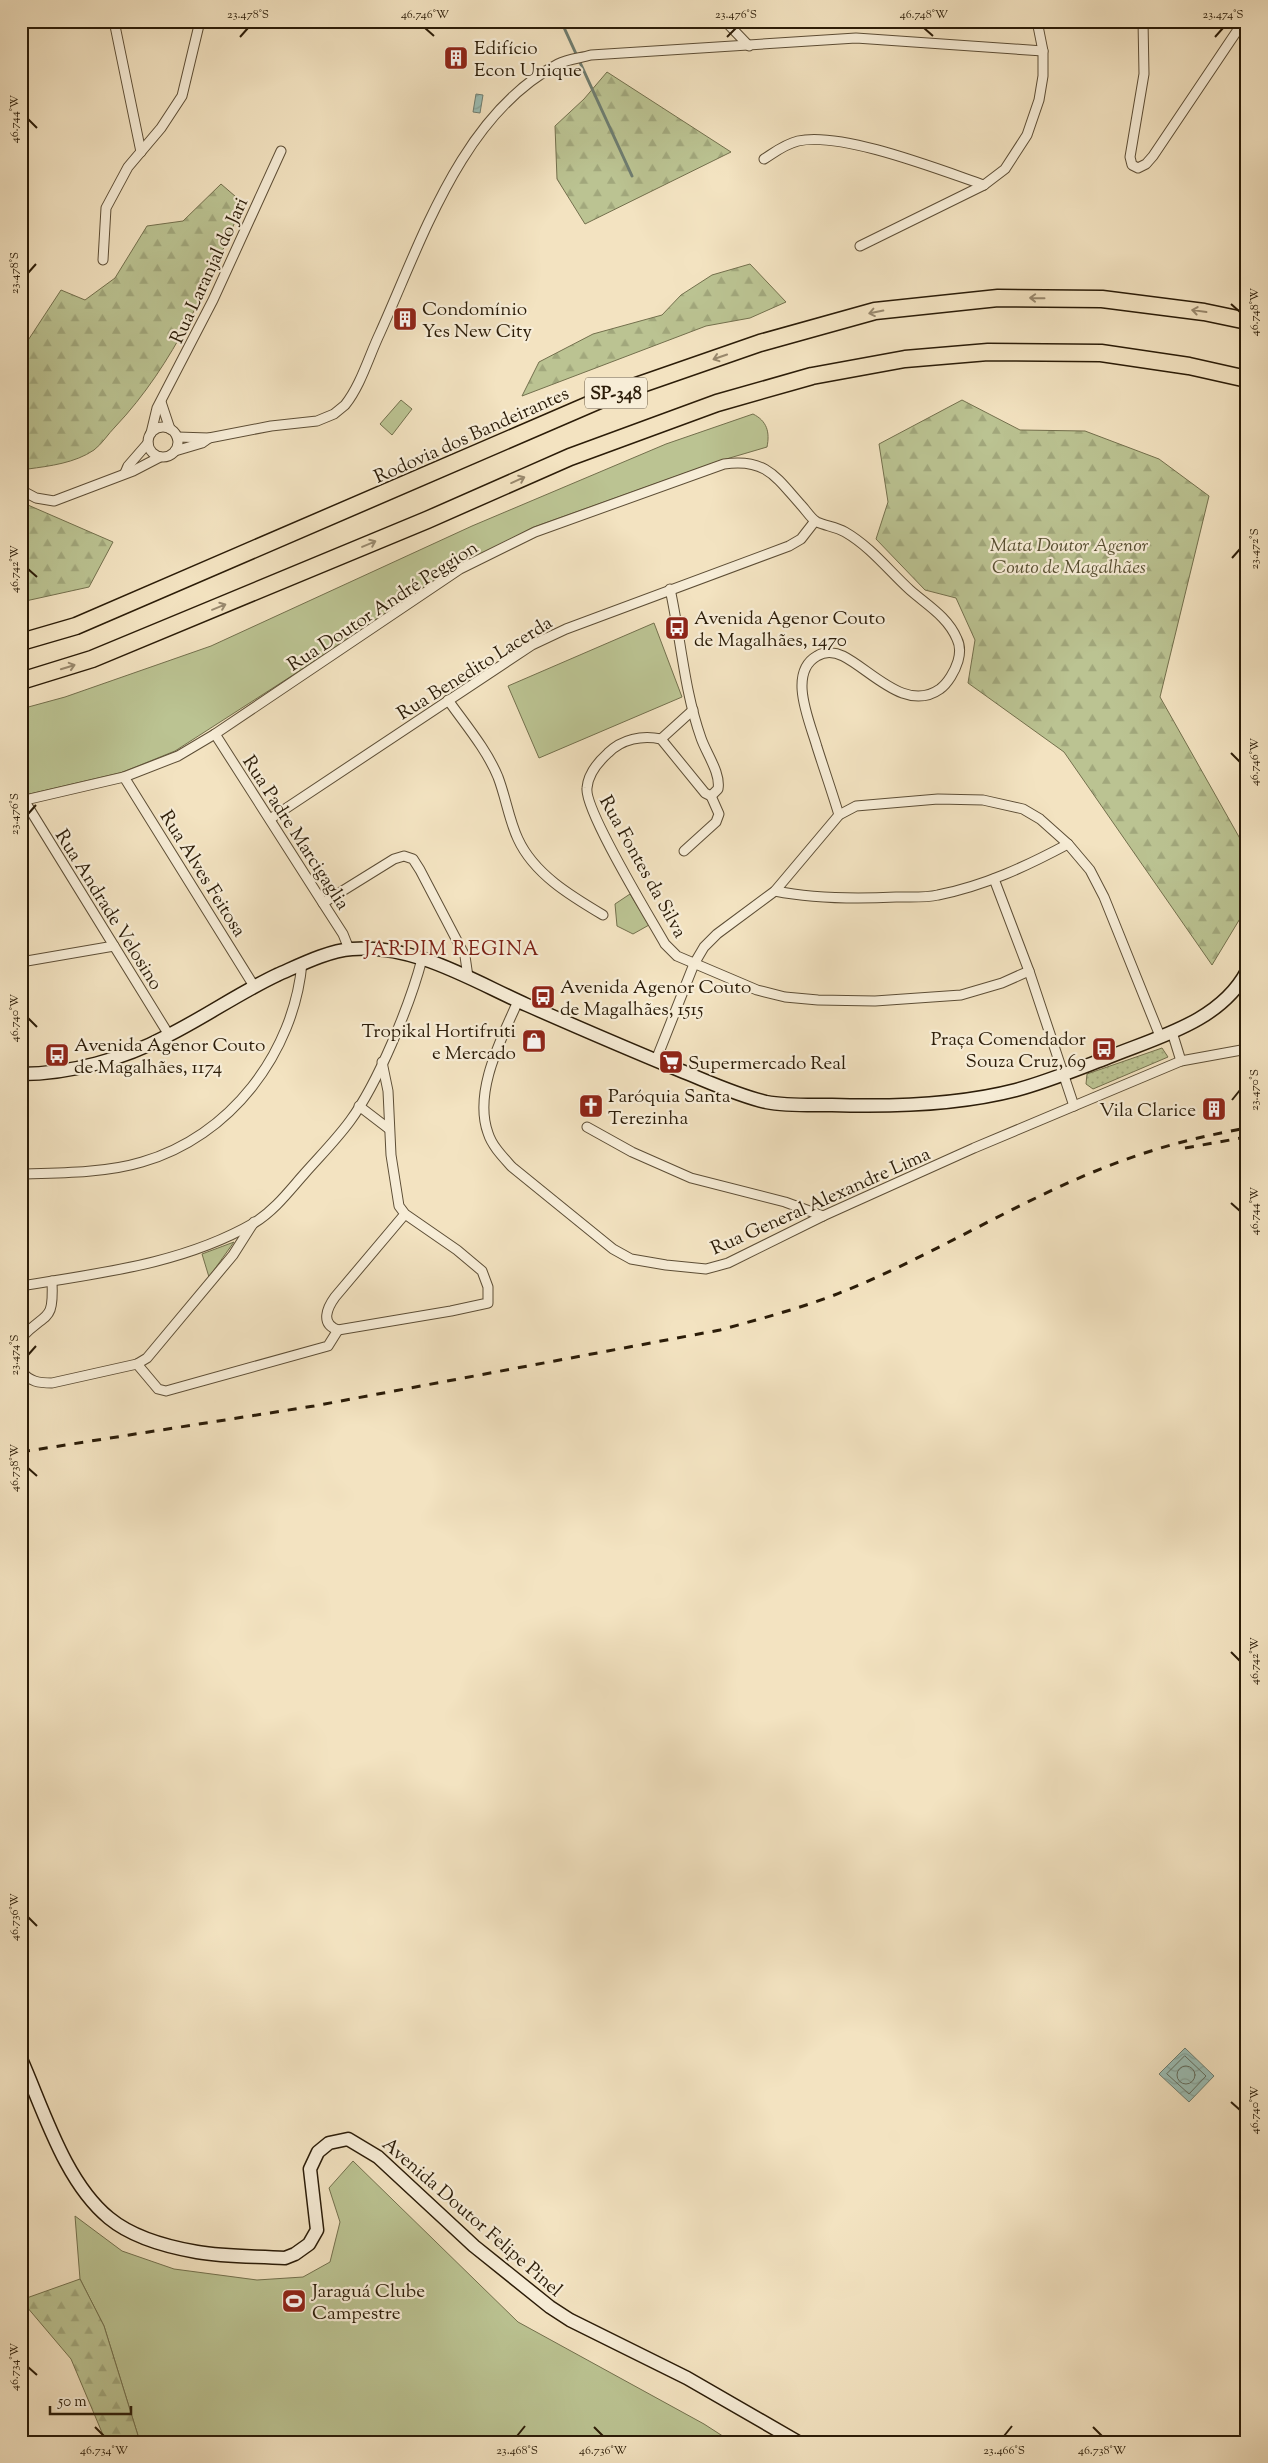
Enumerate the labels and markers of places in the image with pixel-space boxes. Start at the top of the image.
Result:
place label: Edifício Econ Unique [474,36,582,85]
building icon: Edifício Econ Unique [443,45,469,71]
place label: Condomínio Yes New City [422,297,533,346]
building icon: Condomínio Yes New City [392,306,418,332]
place label: Avenida Agenor Couto de Magalhães, 1470 [694,606,885,655]
bus stop icon: Avenida Agenor Couto de Magalhães, 1470 [664,615,690,641]
place label: Avenida Agenor Couto de Magalhães, 1515 [560,975,751,1024]
bus stop icon: Avenida Agenor Couto de Magalhães, 1515 [530,984,556,1010]
place label: Tropikal Hortifruti e Mercado [362,1019,516,1068]
place label: Praça Comendador Souza Cruz, 69 [931,1027,1086,1076]
shop icon: Tropikal Hortifruti e Mercado [521,1028,547,1054]
place label: Avenida Agenor Couto de Magalhães, 1174 [74,1033,265,1082]
bus stop icon: Praça Comendador Souza Cruz, 69 [1091,1036,1117,1062]
bus stop icon: Avenida Agenor Couto de Magalhães, 1174 [44,1042,70,1068]
supermarket icon: Supermercado Real [658,1049,684,1075]
place label: Supermercado Real [688,1051,846,1078]
place label: Paróquia Santa Terezinha [608,1084,731,1133]
church icon: Paróquia Santa Terezinha [578,1093,604,1119]
building icon: Vila Clarice [1201,1096,1227,1122]
place label: Vila Clarice [1099,1098,1196,1125]
place label: Jaraguá Clube Campestre [311,2279,425,2328]
sports icon: Jaraguá Clube Campestre [281,2288,307,2314]

